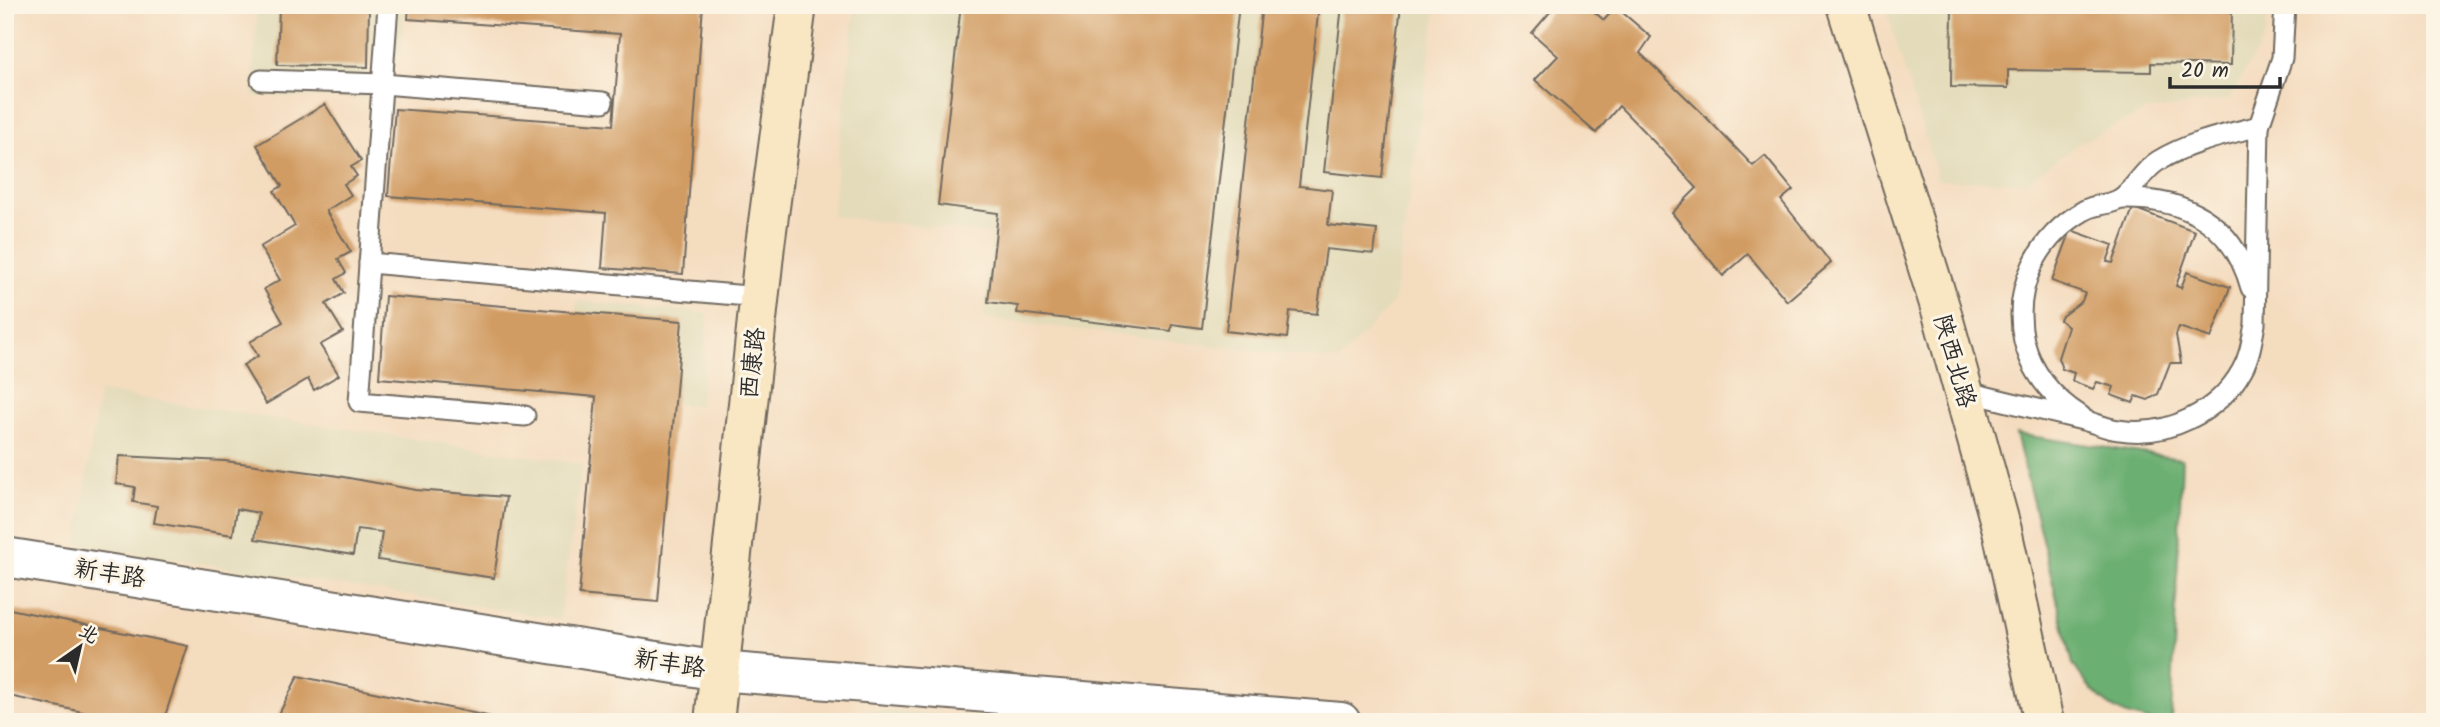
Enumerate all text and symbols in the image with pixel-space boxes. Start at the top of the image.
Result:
scale bar [2170,46,2281,90]
text: 20 m [2181,55,2229,88]
street label: 陕西北路 [1922,310,1986,413]
street label: 西康路 [730,325,777,401]
street label: 新丰路 [71,550,148,599]
north arrow [46,612,116,682]
text: 北 [72,617,105,652]
street label: 新丰路 [631,640,708,689]

